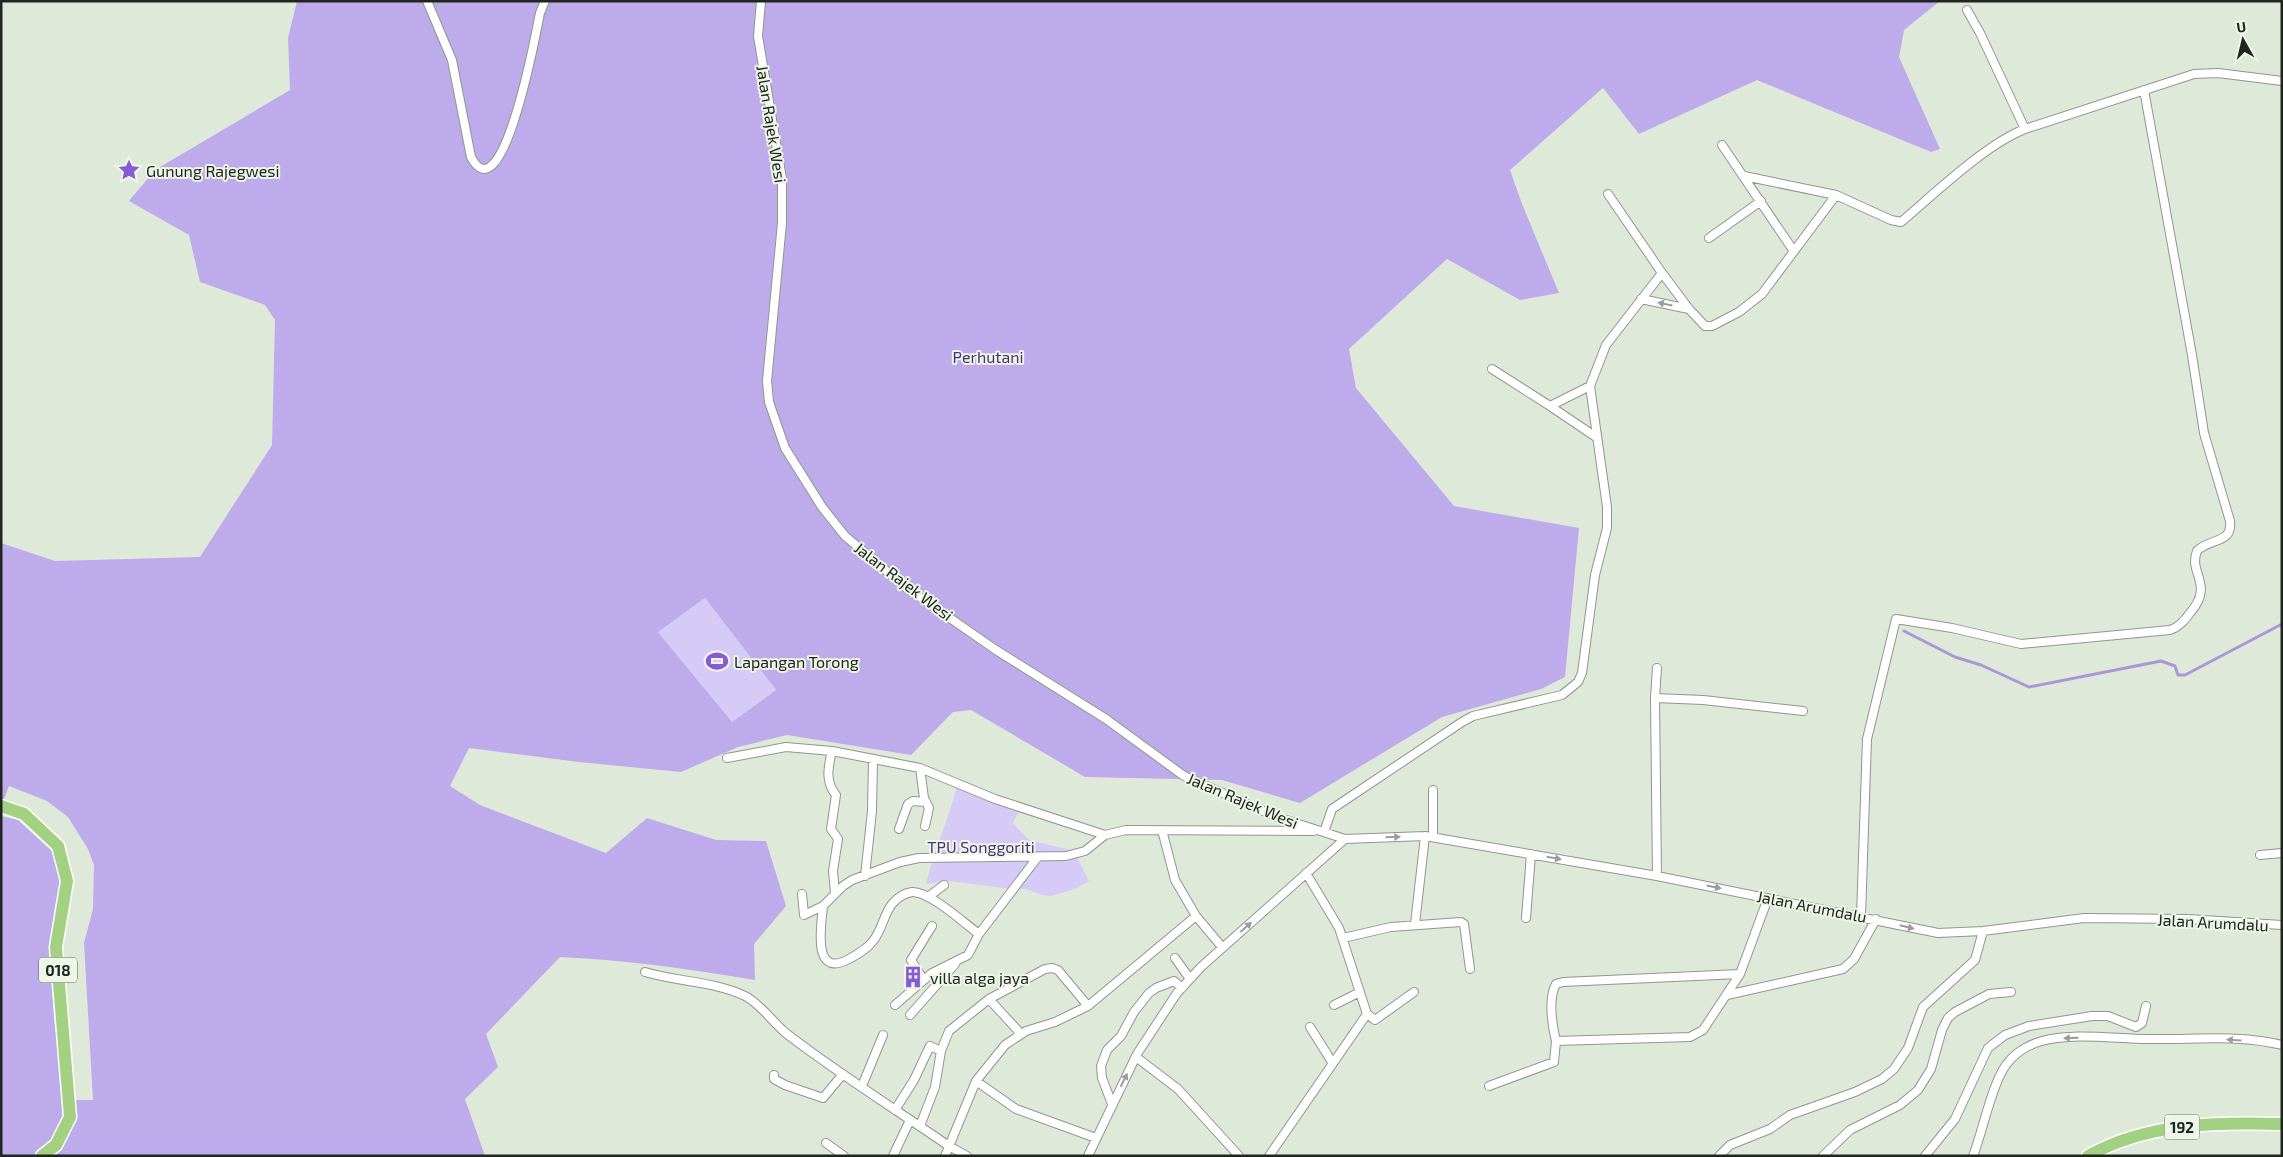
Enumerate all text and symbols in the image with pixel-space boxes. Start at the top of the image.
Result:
north arrow [2218,15,2268,65]
text: U [2235,18,2247,36]
street label: Jalan Rajek Wesi [752,64,791,184]
place icon: Gunung Rajegwesi [116,157,142,183]
place label: Gunung Rajegwesi [146,161,279,181]
one-way arrow [1658,300,1673,308]
park label: Perhutani [953,347,1023,366]
street label: Jalan Rajek Wesi [850,538,957,625]
sports icon: Lapangan Torong [704,648,730,674]
place label: Lapangan Torong [734,652,859,671]
street label: Jalan Rajek Wesi [1184,768,1301,833]
one-way arrow [1386,833,1402,841]
park label: TPU Songgoriti [927,837,1035,856]
one-way arrow [1546,855,1562,863]
one-way arrow [1706,884,1722,892]
street label: Jalan Arumdalu [1755,886,1869,926]
street label: Jalan Arumdalu [2157,910,2269,934]
one-way arrow [1239,921,1252,932]
one-way arrow [1900,923,1915,931]
road number: 018 [39,958,77,982]
building icon: villa alga jaya [900,964,926,990]
place label: villa alga jaya [930,968,1029,988]
one-way arrow [2063,1034,2079,1042]
one-way arrow [2225,1035,2241,1043]
one-way arrow [1120,1073,1128,1087]
road number: 192 [2164,1114,2200,1140]

